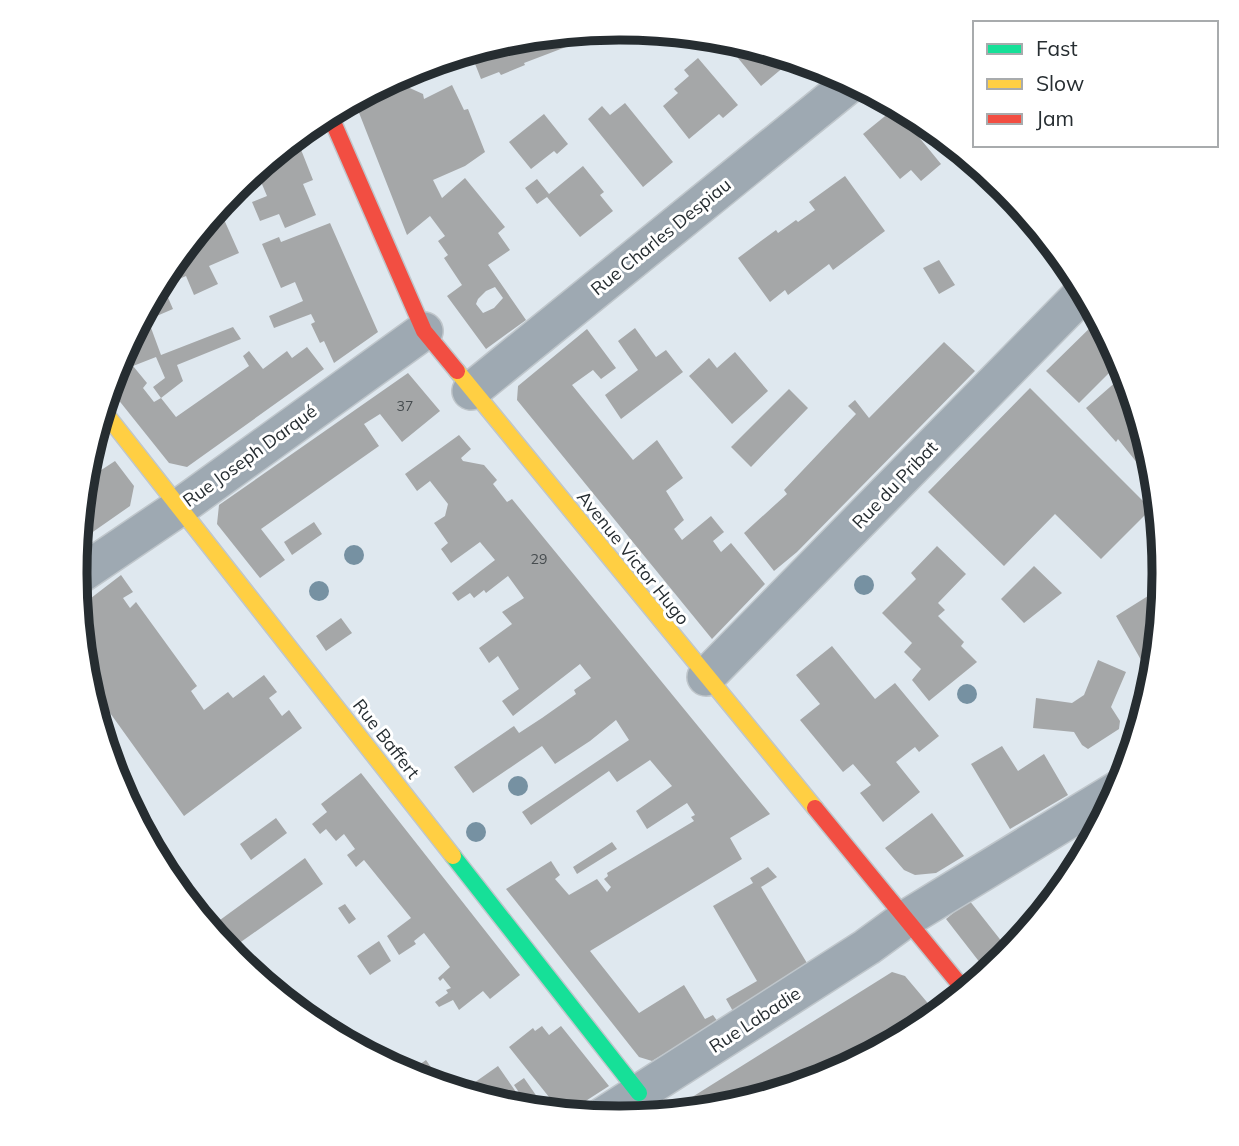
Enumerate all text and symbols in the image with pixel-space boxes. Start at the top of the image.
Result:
legend [973,21,1218,147]
text: Fast [1036,35,1078,61]
text: Slow [1036,70,1084,96]
text: Jam [1036,105,1074,131]
street label: Rue Charles Despiau [586,173,735,300]
house number: 37 [397,397,413,415]
street label: Rue Joseph Darqué [178,399,321,512]
street label: Rue du Pribat [847,436,942,533]
street label: Avenue Victor Hugo [572,486,695,629]
house number: 29 [531,550,547,568]
street label: Rue Baffert [348,694,425,783]
street label: Rue Labadie [705,981,805,1058]

